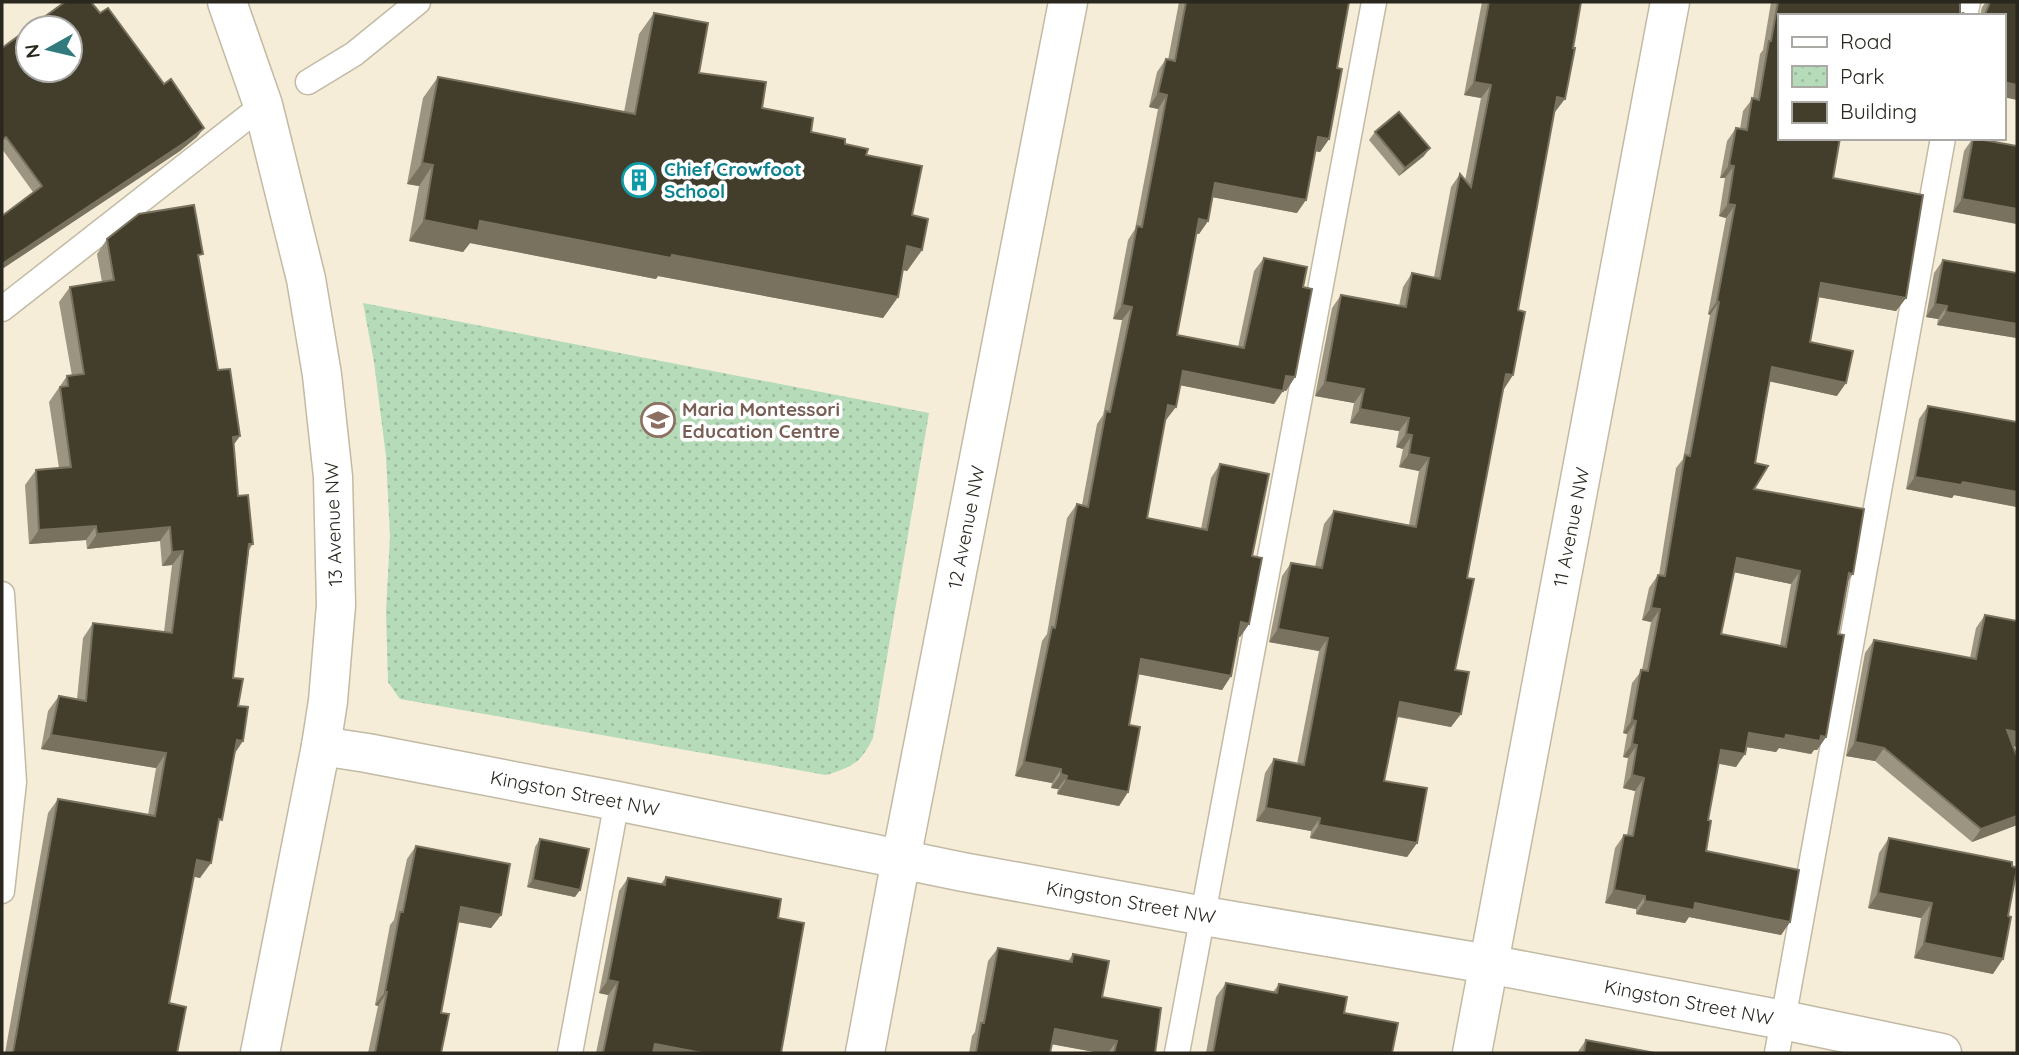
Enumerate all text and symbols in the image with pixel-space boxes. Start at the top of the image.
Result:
north arrow [14,14,84,84]
legend [1778,14,2005,140]
text: Road [1840,28,1892,54]
text: N [19,43,45,60]
text: Park [1840,63,1884,89]
text: Building [1840,98,1917,124]
place label: Chief Crowfoot School [664,157,802,203]
building icon: Chief Crowfoot School [620,161,658,199]
place label: Maria Montessori Education Centre [682,397,840,443]
school or university icon: Maria Montessori Education Centre [639,401,677,439]
street label: 13 Avenue NW [319,461,347,587]
street label: 12 Avenue NW [942,463,990,591]
street label: 11 Avenue NW [1548,465,1594,589]
street label: Kingston Street NW [488,765,662,821]
street label: Kingston Street NW [1044,875,1218,929]
street label: Kingston Street NW [1602,974,1776,1030]

